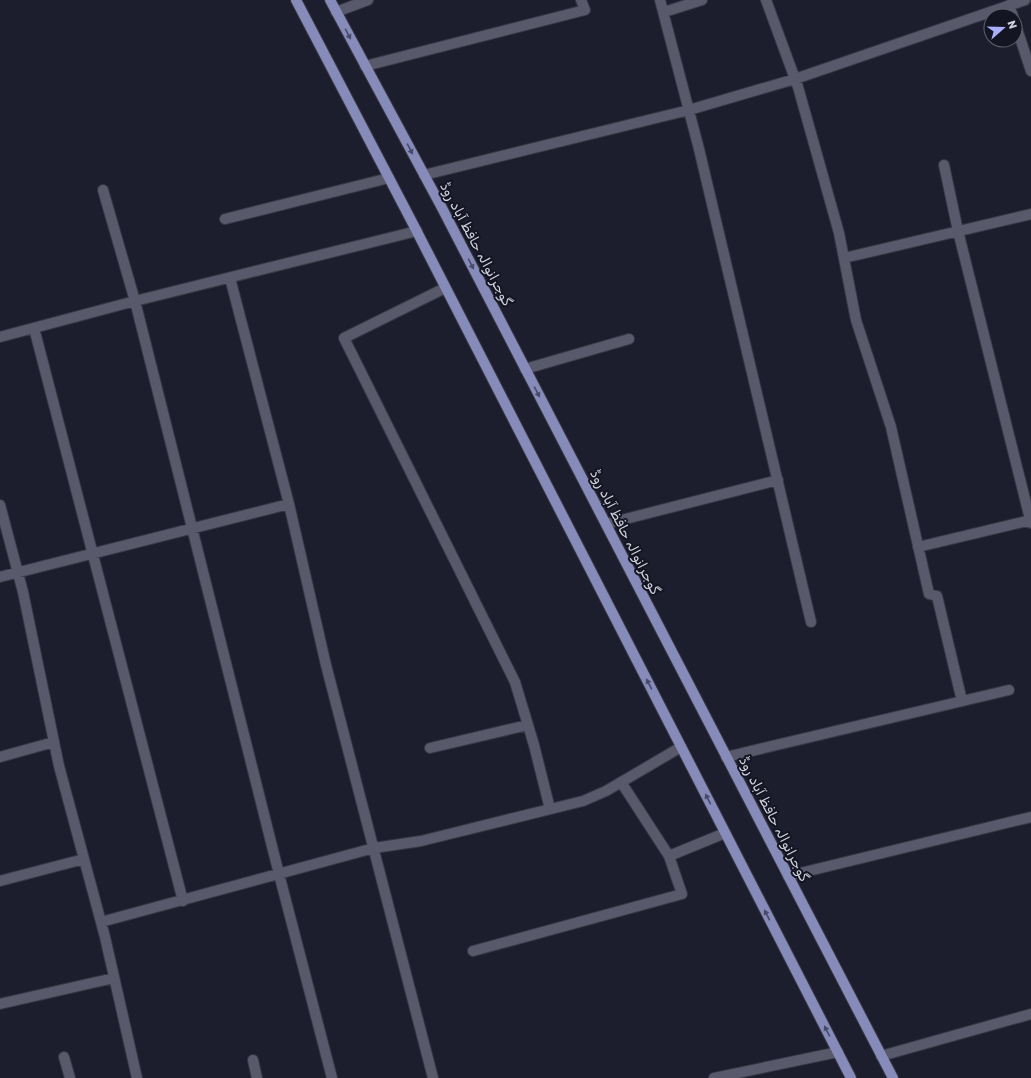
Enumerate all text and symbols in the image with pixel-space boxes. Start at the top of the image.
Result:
north arrow [983,8,1023,48]
text: N [1004,19,1019,31]
one-way arrow [345,28,352,40]
one-way arrow [407,143,413,155]
street label: گوجرانوالہ حافظ آباد روڈ [436,179,516,309]
one-way arrow [468,258,474,269]
one-way arrow [534,386,540,397]
street label: گوجرانوالہ حافظ آباد روڈ [586,467,664,598]
one-way arrow [646,678,652,690]
street label: گوجرانوالہ حافظ آباد روڈ [735,754,813,885]
one-way arrow [705,794,711,805]
one-way arrow [764,909,771,921]
one-way arrow [824,1025,830,1037]

